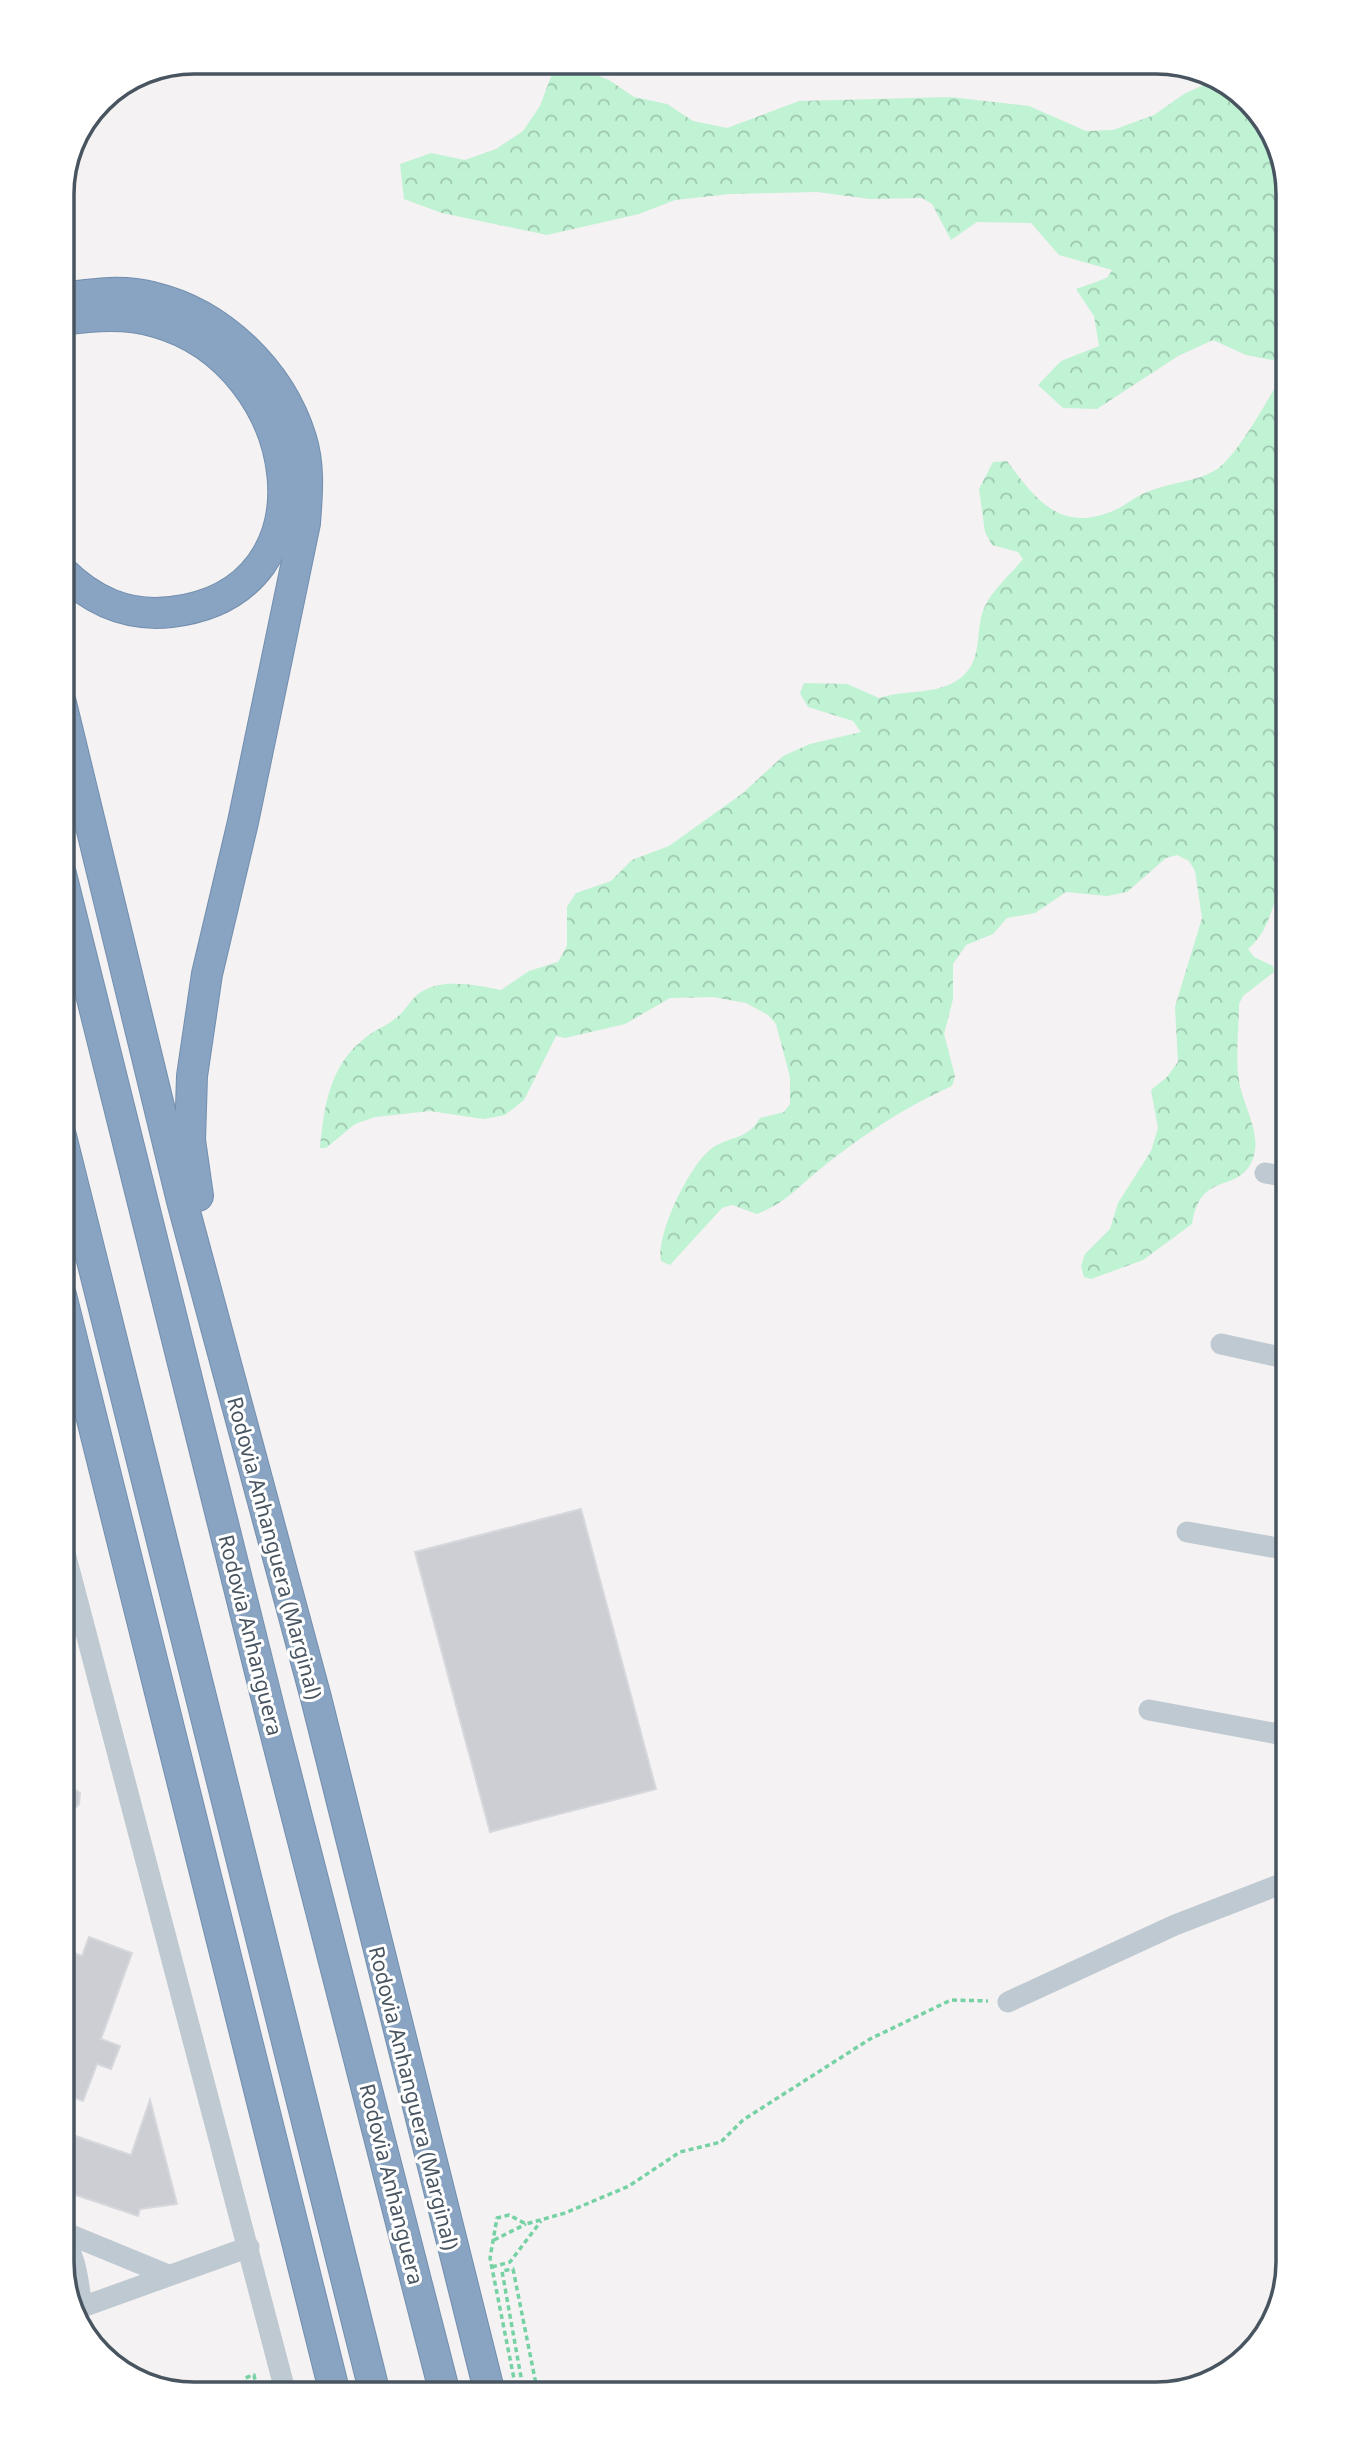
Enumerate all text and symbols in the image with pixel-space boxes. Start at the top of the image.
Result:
street label: Rodovia Anhanguera (Marginal) [222,1394,328,1702]
street label: Rodovia Anhanguera [214,1532,288,1738]
street label: Rodovia Anhanguera (Marginal) [364,1944,464,2252]
street label: Rodovia Anhanguera [355,2081,429,2287]

